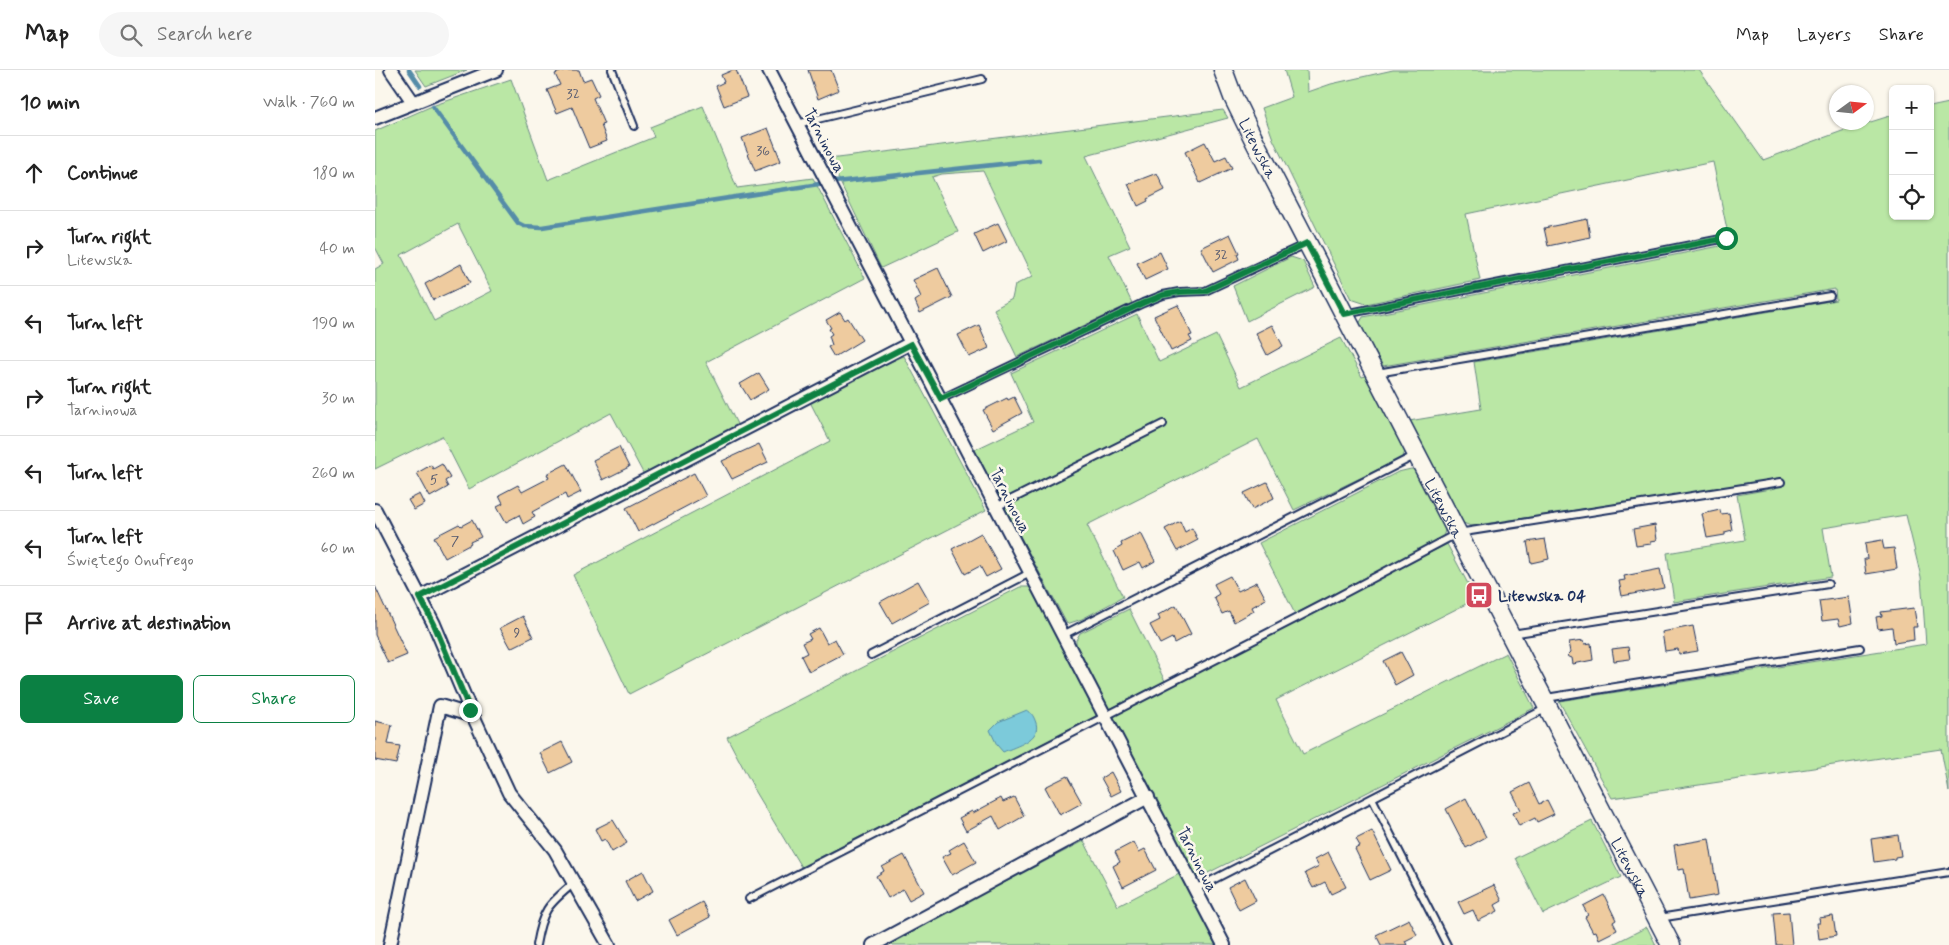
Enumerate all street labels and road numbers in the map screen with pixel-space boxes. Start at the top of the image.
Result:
street label: Tarninowa [798,105,850,177]
street label: Litewska [1233,115,1281,183]
street label: Tarninowa [984,464,1035,537]
street label: Litewska [1419,475,1468,543]
street label: Tarninowa [1171,823,1222,896]
street label: Litewska [1605,835,1654,902]

